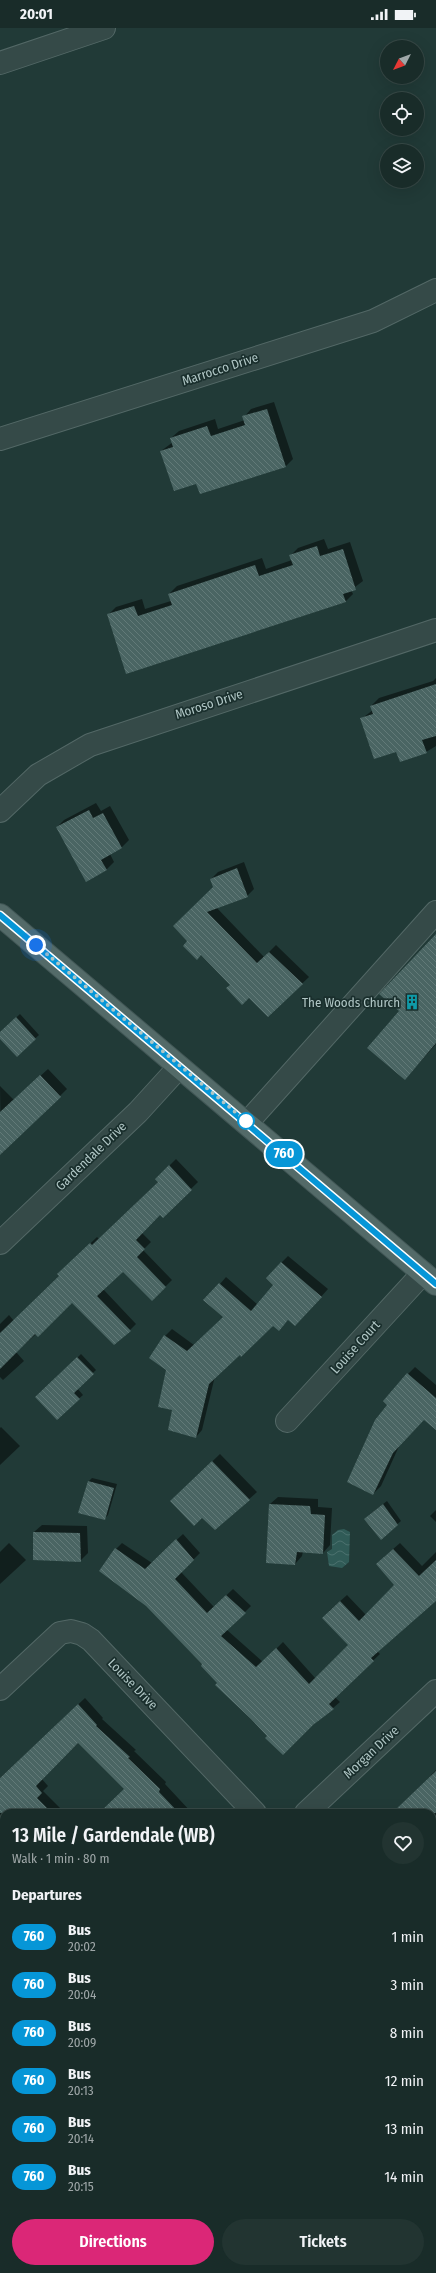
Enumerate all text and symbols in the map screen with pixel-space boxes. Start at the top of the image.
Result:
text: 20:01 [20,5,53,23]
north arrow [380,40,424,84]
map controls [380,40,424,188]
button: locate [380,92,424,136]
button: layers [380,144,424,188]
street label: Marrocco Drive [180,350,260,388]
street label: Moroso Drive [173,686,245,722]
your location [26,935,46,955]
building icon: The Woods Church [403,993,421,1011]
place label: The Woods Church [302,995,400,1010]
unlabelled marker [237,1112,255,1130]
street label: Gardendale Drive [53,1119,129,1193]
line badge: 760 [261,1141,307,1167]
text: 760 [274,1145,294,1162]
street label: Louise Court [327,1317,383,1377]
street label: Louise Drive [105,1655,161,1713]
street label: Morgan Drive [340,1723,402,1781]
button: heart [382,1822,424,1864]
text: 13 Mile / Gardendale (WB) [12,1824,215,1847]
text: Walk · 1 min · 80 m [12,1851,109,1866]
text: Departures [12,1886,82,1904]
text: Bus [68,1921,91,1939]
text: 760 [24,1928,44,1945]
text: 1 min [391,1928,424,1946]
text: 20:02 [68,1939,96,1954]
text: Bus [68,1969,91,1987]
text: 760 [24,1976,44,1993]
text: 3 min [390,1976,424,1994]
text: 20:04 [68,1987,96,2002]
text: Bus [68,2017,91,2035]
text: 760 [24,2024,44,2041]
text: 8 min [390,2024,424,2042]
text: 20:09 [68,2035,96,2050]
text: Bus [68,2065,91,2083]
text: 760 [24,2072,44,2089]
text: 12 min [385,2072,424,2090]
text: 20:13 [68,2083,94,2098]
text: Bus [68,2113,91,2131]
text: 760 [24,2120,44,2137]
text: 13 min [385,2120,424,2138]
text: 20:14 [68,2131,94,2146]
text: Bus [68,2161,91,2179]
text: 760 [24,2168,44,2185]
text: 14 min [384,2168,424,2186]
text: 20:15 [68,2179,94,2194]
button: Directions [12,2219,214,2265]
button: Tickets [222,2219,424,2265]

